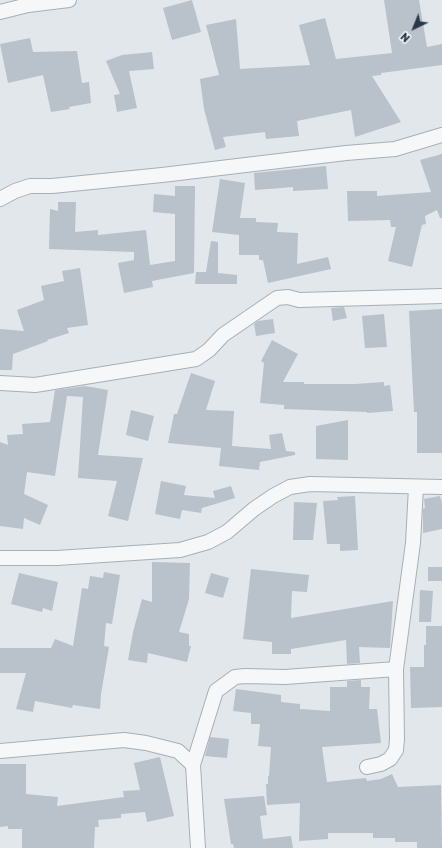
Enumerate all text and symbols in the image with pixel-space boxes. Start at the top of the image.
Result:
north arrow [394,8,434,48]
text: N [398,30,413,45]

